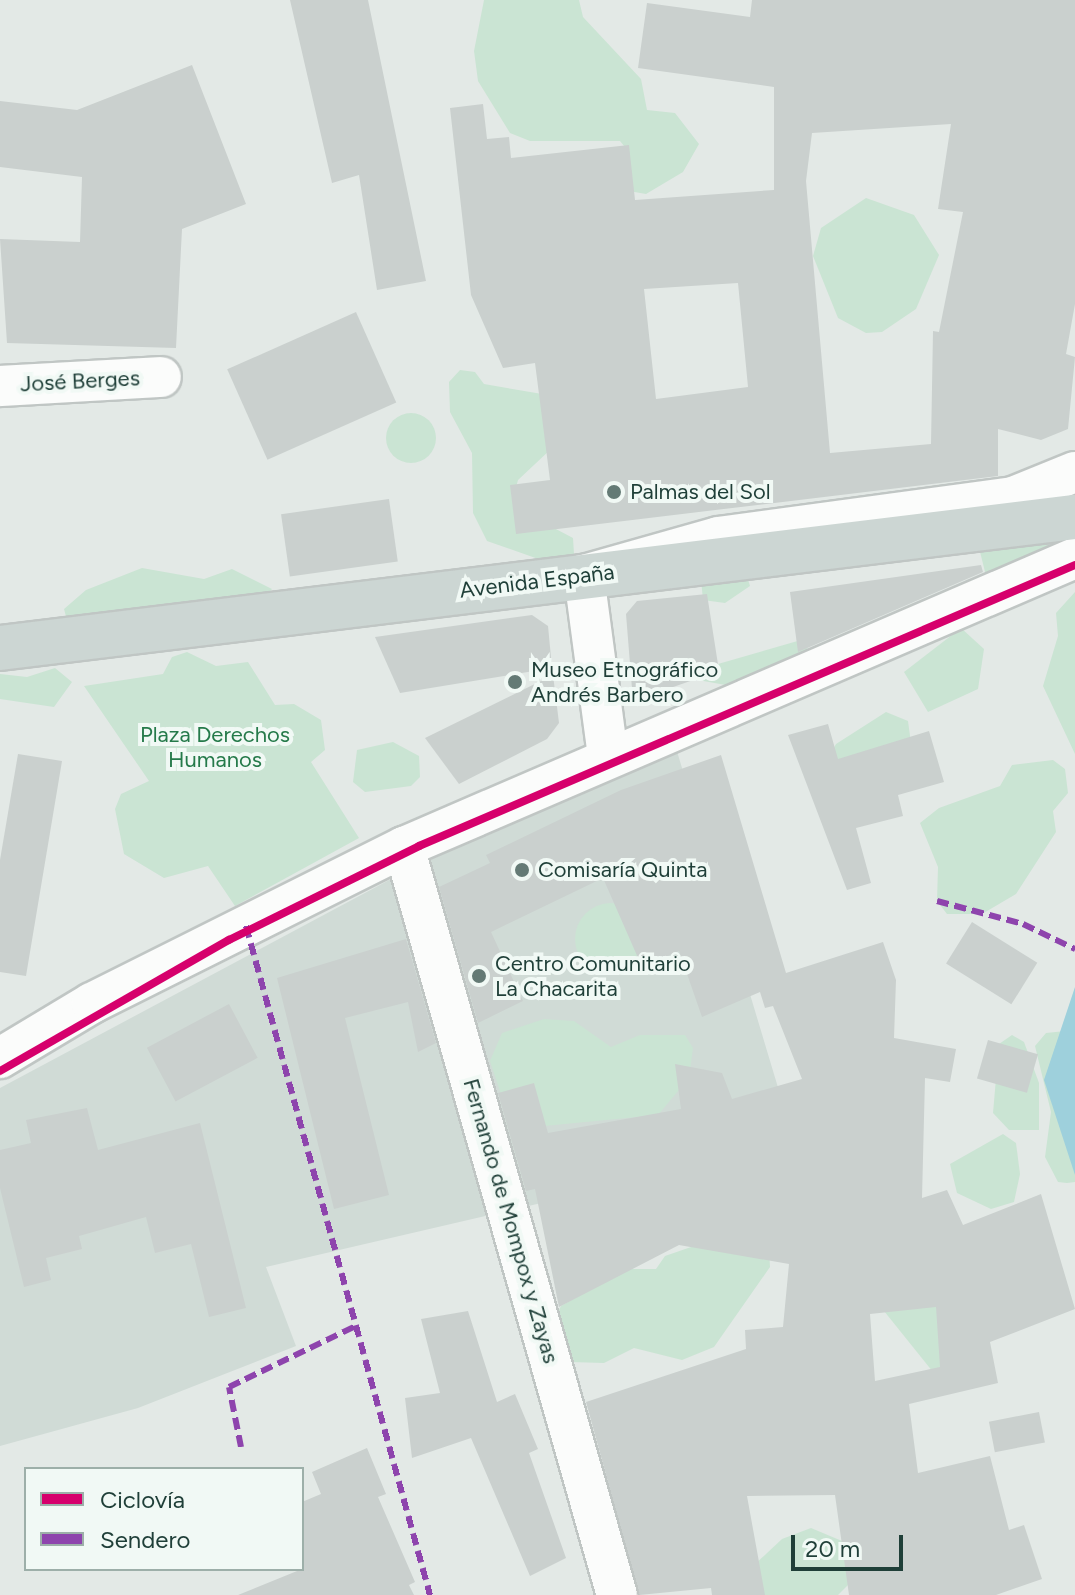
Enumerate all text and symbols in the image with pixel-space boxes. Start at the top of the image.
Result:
street label: José Berges [19,365,141,397]
place label: Palmas del Sol [630,479,770,505]
marker: Palmas del Sol [605,483,623,501]
street label: Avenida España [458,558,616,604]
place label: Museo Etnográfico Andrés Barbero [531,656,718,708]
marker: Museo Etnográfico Andrés Barbero [506,673,524,691]
park label: Plaza Derechos Humanos [140,721,290,772]
place label: Comisaría Quinta [538,857,707,883]
marker: Comisaría Quinta [513,861,531,879]
place label: Centro Comunitario La Chacarita [495,950,691,1002]
marker: Centro Comunitario La Chacarita [470,967,488,985]
street label: Fernando de Mompox y Zayas [458,1076,564,1366]
legend [24,1467,304,1571]
text: Ciclovía [100,1485,185,1514]
scale bar [795,1519,907,1569]
text: Sendero [100,1525,190,1554]
text: 20 m [805,1534,860,1563]

